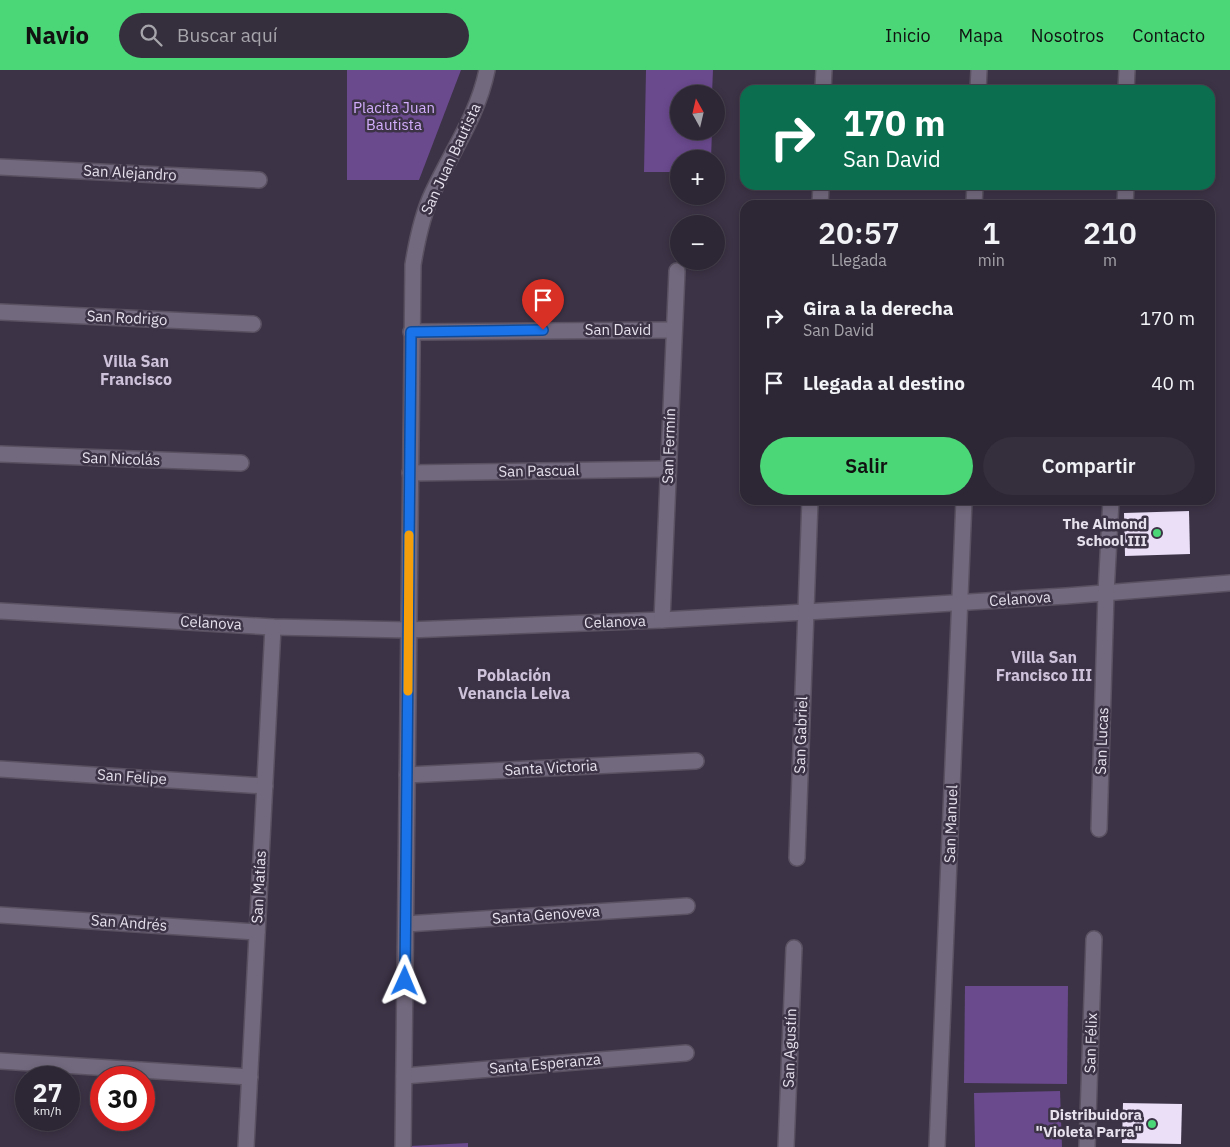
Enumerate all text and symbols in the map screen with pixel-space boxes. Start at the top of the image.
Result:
search box [119,13,469,58]
text: Navio [25,19,89,51]
icon: search [137,21,165,49]
text: Buscar aquí [177,23,277,47]
text: Inicio [885,24,931,47]
text: Mapa [959,24,1003,47]
text: Nosotros [1031,24,1104,47]
text: Contacto [1132,24,1205,47]
north arrow [670,85,725,140]
map controls [670,85,725,270]
park label: Placita Juan Bautista [353,98,435,134]
street label: San Juan Bautista [416,100,485,218]
text: 170 m [843,100,946,146]
icon: right [760,105,825,170]
text: San David [843,144,941,173]
button: + [670,150,725,205]
street label: San Alejandro [83,161,177,184]
text: 20:57 [818,213,900,252]
text: 1 [982,213,1000,252]
text: 210 [1083,213,1137,252]
button: − [670,215,725,270]
text: Llegada [831,250,887,270]
text: min [978,250,1005,270]
text: m [1103,250,1117,270]
pin [522,279,564,330]
icon: arrive [529,286,557,314]
text: Gira a la derecha [803,296,954,320]
icon: right [760,304,788,332]
street label: San Rodrigo [86,306,168,329]
text: 170 m [1140,306,1195,330]
street label: San David [585,320,651,339]
text: San David [803,320,874,340]
district label: Villa San Francisco [100,351,172,389]
icon: arrive [760,369,788,397]
text: Llegada al destino [803,371,965,395]
text: 40 m [1151,371,1195,395]
street label: San Fermín [658,408,679,484]
button: Salir [760,437,973,495]
button: Compartir [983,437,1195,495]
street label: San Nicolás [82,448,161,469]
street label: San Pascual [498,460,580,481]
place label: The Almond School III [1063,514,1147,550]
marker: The Almond School III [1151,527,1163,539]
street label: Celanova [989,587,1051,610]
street label: Celanova [180,611,242,634]
street label: Celanova [584,611,646,632]
district label: Villa San Francisco III [996,647,1092,685]
district label: Población Venancia Leiva [458,665,570,703]
street label: San Gabriel [790,696,811,774]
street label: San Lucas [1091,707,1112,775]
street label: Santa Victoria [504,756,598,779]
street label: San Felipe [97,765,168,788]
street label: San Manuel [940,785,961,863]
street label: San Matías [247,850,270,924]
street label: Santa Genoveva [491,901,601,928]
street label: San Andrés [90,910,168,935]
position arrow [378,954,430,1006]
street label: San Agustín [779,1008,800,1088]
street label: San Félix [1080,1012,1101,1074]
street label: Santa Esperanza [488,1049,602,1078]
speed limit sign: 30 [90,1066,155,1131]
text: 27 [32,1076,63,1109]
text: km/h [33,1103,62,1118]
place label: Distribuidora "Violeta Parra" [1035,1105,1142,1141]
marker: Distribuidora "Violeta Parra" [1146,1118,1158,1130]

